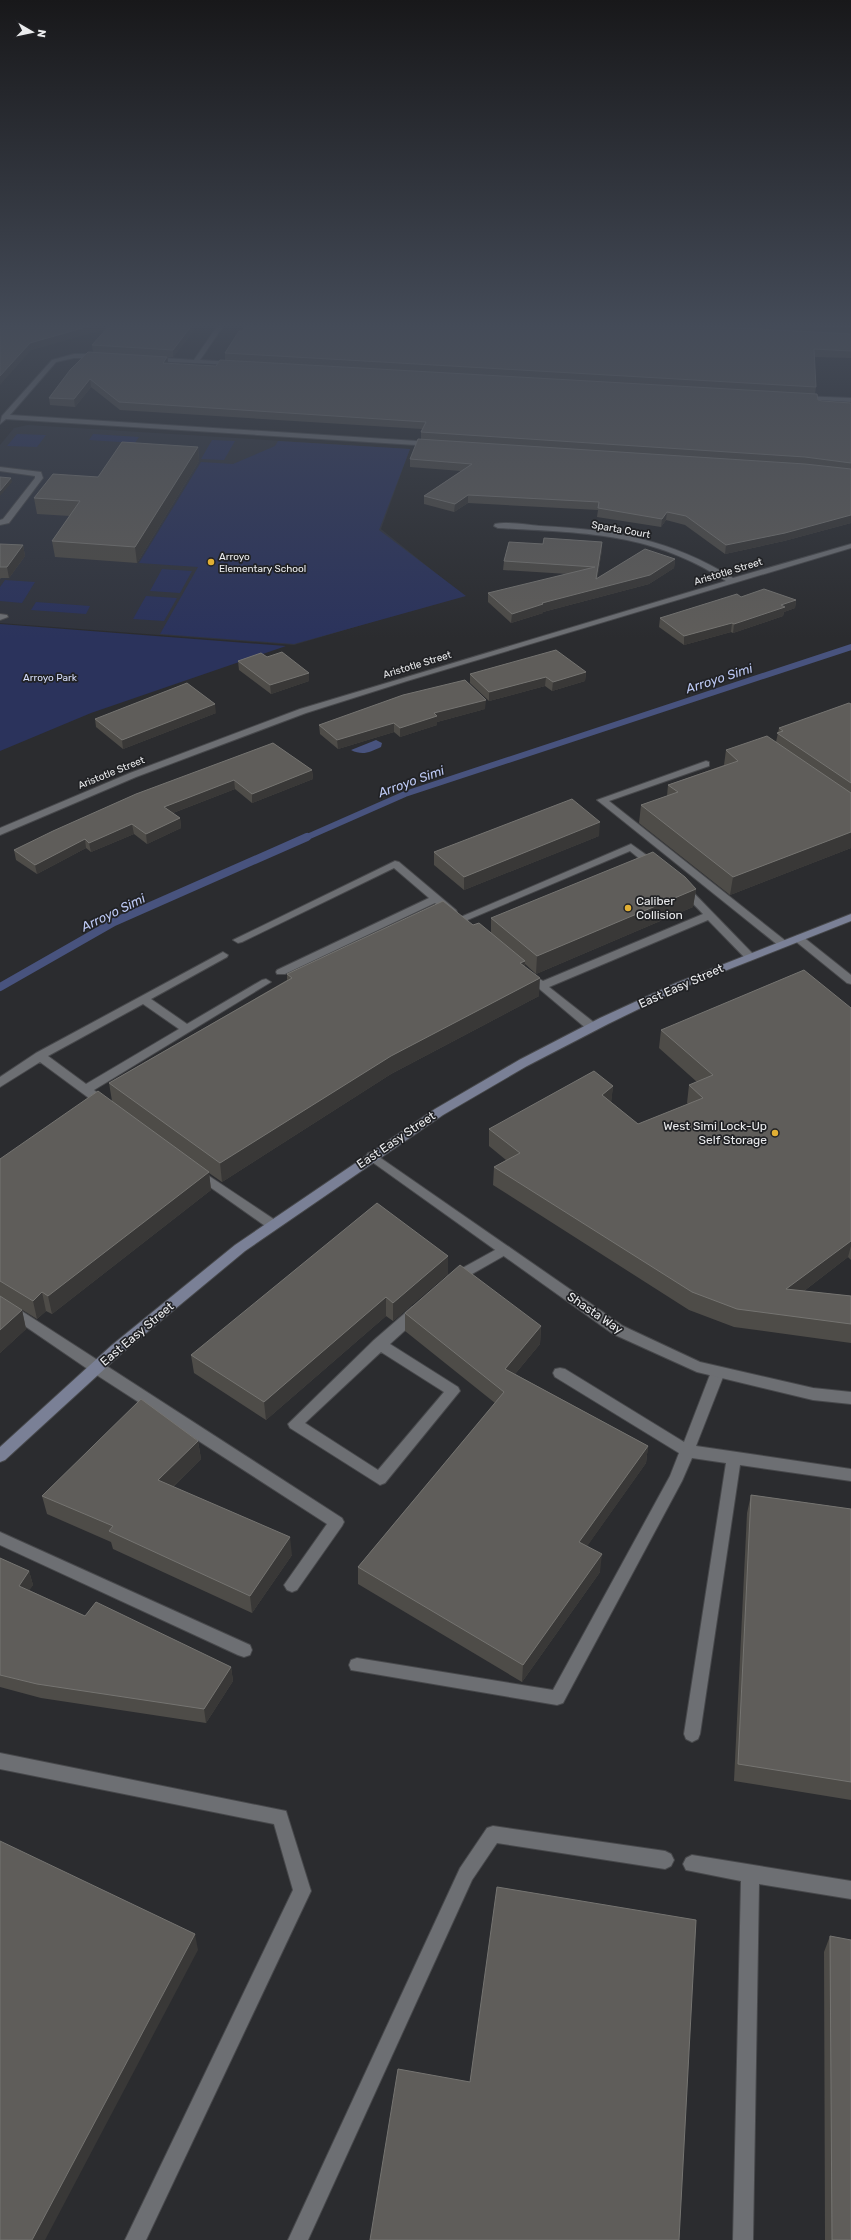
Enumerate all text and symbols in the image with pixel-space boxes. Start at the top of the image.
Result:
north arrow [12,12,52,52]
text: N [34,29,48,38]
street label: Sparta Court [590,519,651,541]
place label: Arroyo Elementary School [219,551,306,575]
street label: Aristotle Street [693,556,764,588]
marker: Arroyo Elementary School [206,557,216,567]
street label: Aristotle Street [382,649,453,681]
water label: Arroyo Simi [683,660,755,697]
park label: Arroyo Park [23,672,78,684]
street label: Aristotle Street [76,754,147,792]
water label: Arroyo Simi [375,762,447,801]
water label: Arroyo Simi [78,890,148,935]
place label: Caliber Collision [636,894,683,922]
marker: Caliber Collision [623,903,633,913]
street label: East Easy Street [636,961,726,1011]
street label: East Easy Street [354,1108,438,1171]
place label: West Simi Lock-Up Self Storage [663,1119,767,1147]
marker: West Simi Lock-Up Self Storage [770,1128,780,1138]
street label: Shasta Way [565,1289,626,1337]
street label: East Easy Street [98,1299,177,1369]

